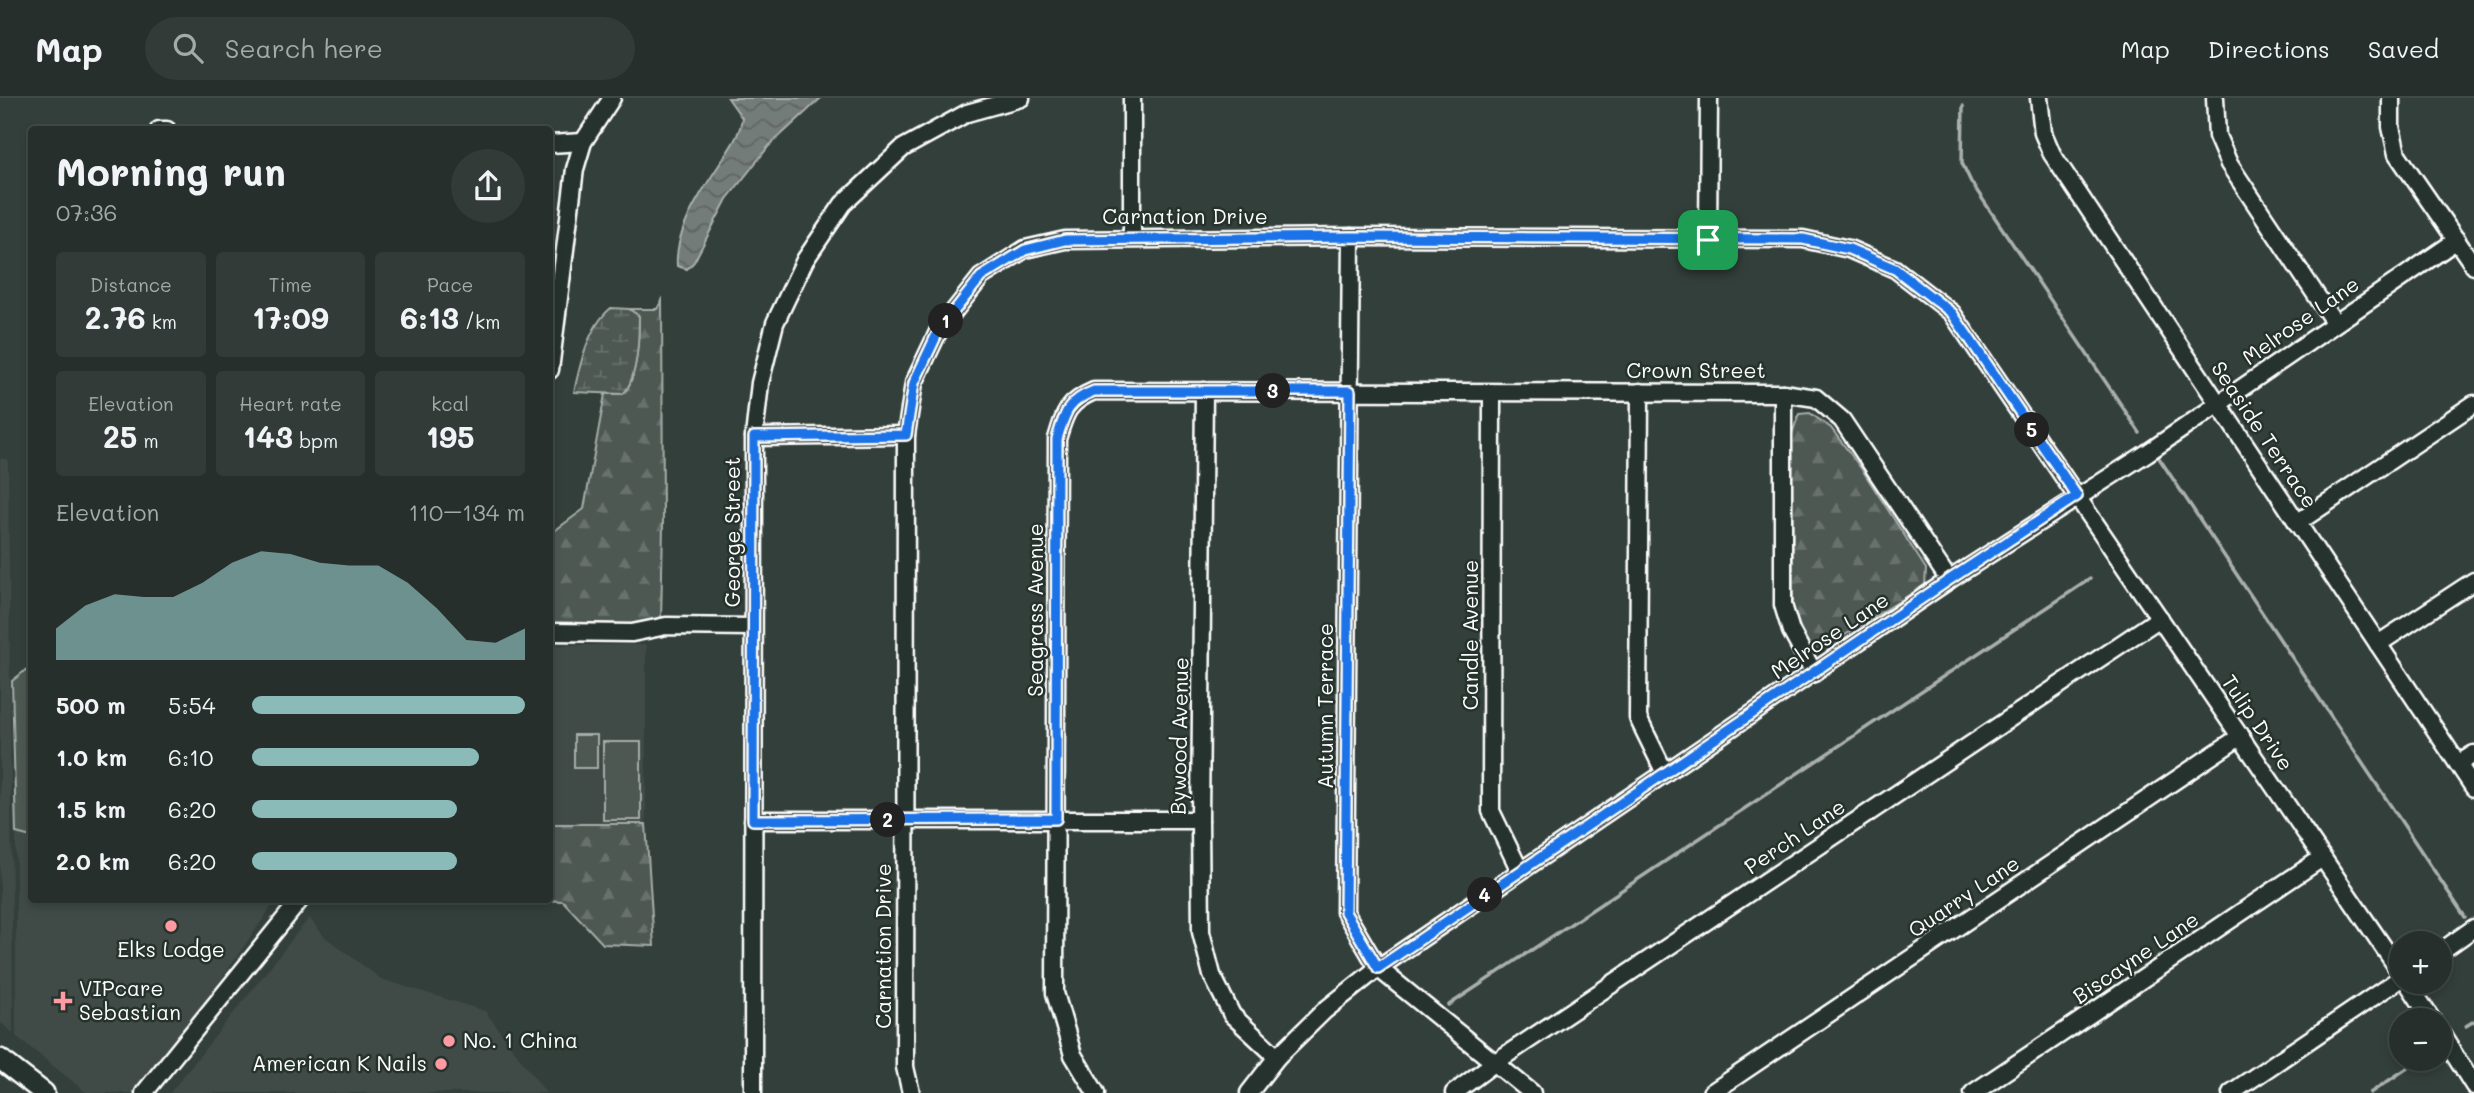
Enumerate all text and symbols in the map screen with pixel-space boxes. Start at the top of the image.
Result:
search box [145,17,635,80]
text: Map [35,27,103,70]
icon: search [169,29,207,67]
text: Search here [225,31,383,65]
text: Map [2121,33,2170,64]
text: Directions [2208,33,2330,64]
text: Saved [2368,33,2439,64]
text: Morning run [56,146,286,196]
button: share [451,149,525,223]
text: 07:36 [56,197,117,227]
street label: Carnation Drive [1102,202,1268,229]
pin [1678,210,1738,270]
icon: arrive [1689,221,1727,259]
street label: Melrose Lane [2236,270,2364,370]
text: Distance [90,272,172,297]
text: Time [269,272,312,297]
text: Pace [427,272,473,297]
text: 2.76 [85,297,146,337]
text: 17:09 [252,297,329,337]
text: 6:13 [400,297,459,337]
pin: 1 [928,304,964,339]
text: 1 [941,308,950,333]
text: km [146,309,177,334]
text: /km [459,309,500,334]
street label: Seaside Terrace [2206,355,2324,513]
street label: Crown Street [1626,356,1766,383]
pin: 3 [1256,374,1290,408]
text: 3 [1267,378,1278,403]
text: Elevation [88,391,173,416]
text: Heart rate [239,391,342,416]
text: kcal [431,391,469,416]
pin: 5 [2014,412,2050,448]
text: 25 [103,416,137,456]
text: 143 [243,416,293,456]
text: 195 [426,416,475,456]
text: 5 [2026,417,2037,442]
text: m [137,428,159,453]
text: bpm [293,428,338,453]
street label: George Street [718,457,745,607]
text: Elevation [56,497,159,527]
text: 110–134 m [408,497,525,527]
street label: Seagrass Avenue [1021,523,1048,697]
street label: Candle Avenue [1456,560,1483,710]
street label: Melrose Lane [1765,585,1893,684]
street label: Autumn Terrace [1311,623,1338,789]
street label: Bywood Avenue [1164,657,1193,815]
street label: Tulip Drive [2216,669,2300,775]
text: 500 m [56,690,126,720]
text: 5:54 [168,690,215,720]
text: 1.0 km [56,742,127,772]
text: 6:10 [168,742,214,772]
street label: Perch Lane [1739,792,1850,879]
text: 1.5 km [56,794,126,824]
text: 6:20 [168,794,216,824]
pin: 2 [870,802,906,838]
text: 2 [882,807,893,832]
text: 2.0 km [56,846,130,876]
text: 6:20 [168,846,216,876]
street label: Quarry Lane [1902,849,2024,943]
street label: Carnation Drive [869,863,896,1029]
pin: 4 [1468,878,1502,912]
text: 4 [1478,882,1491,907]
street label: Biscayne Lane [2067,905,2203,1009]
marker: Elks Lodge [163,918,179,934]
map controls [2389,931,2452,1071]
button: + [2389,931,2452,994]
place label: Elks Lodge [117,935,225,962]
place label: VIPcare Sebastian [79,974,181,1025]
marker: VIPcare Sebastian [53,991,73,1011]
button: − [2389,1008,2452,1071]
place label: No. 1 China [463,1026,578,1053]
marker: No. 1 China [441,1033,457,1049]
place label: American K Nails [252,1049,427,1076]
marker: American K Nails [433,1056,449,1072]

